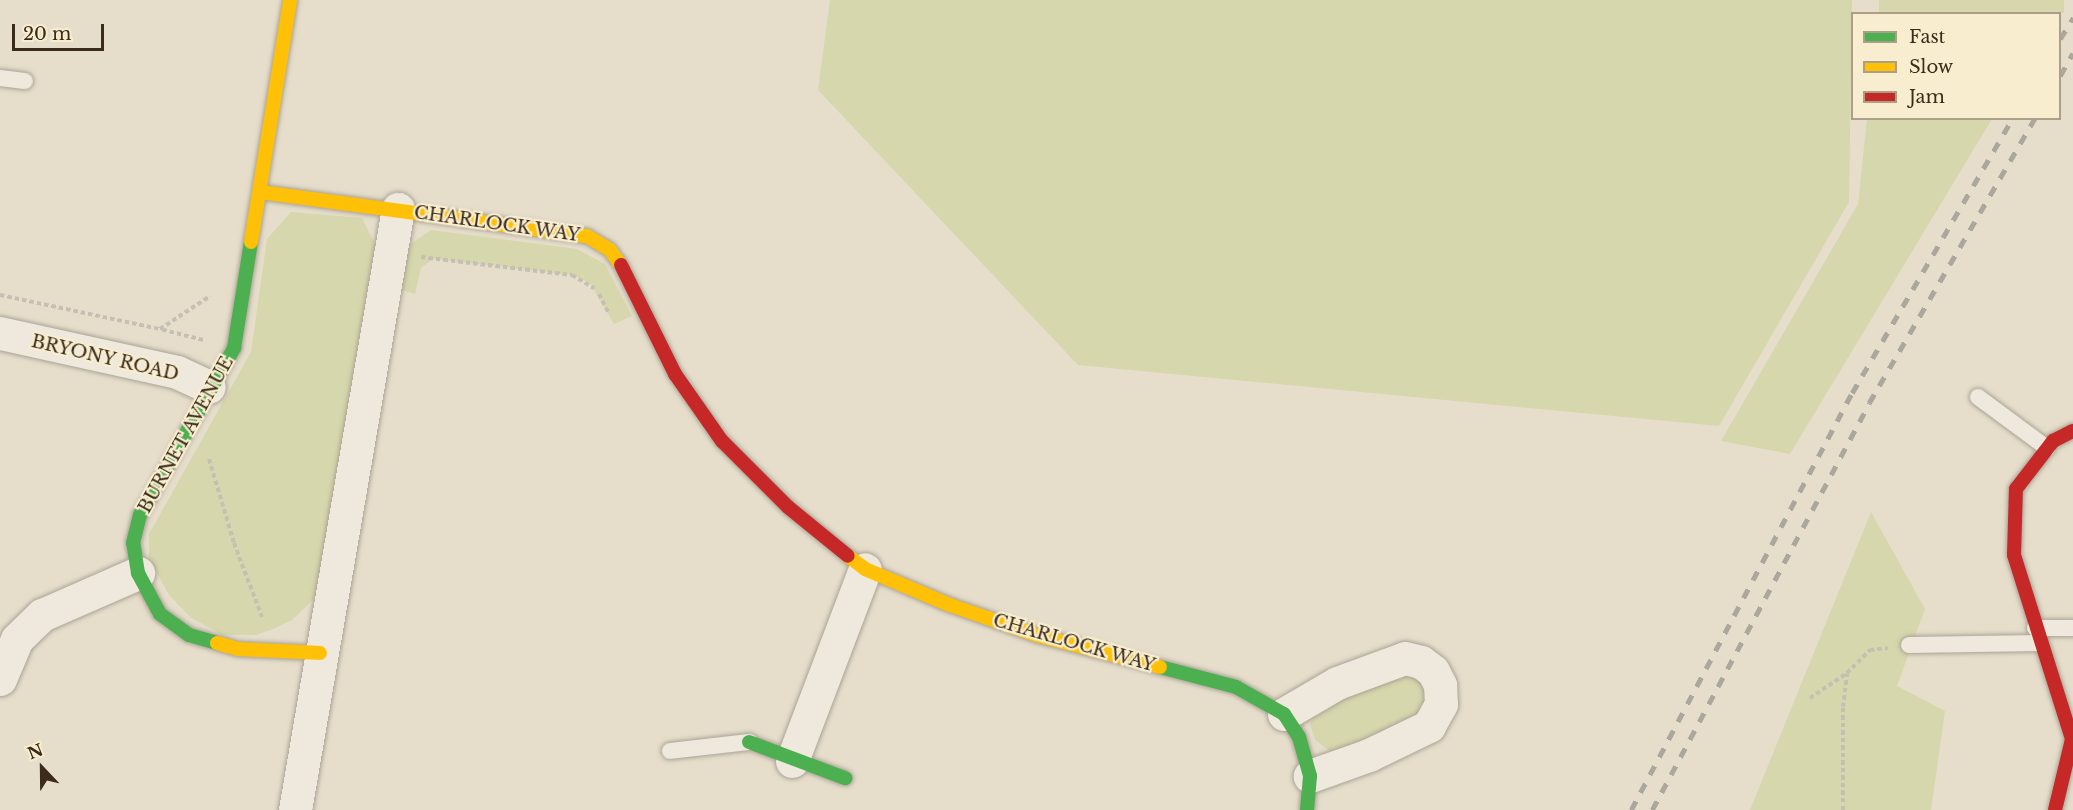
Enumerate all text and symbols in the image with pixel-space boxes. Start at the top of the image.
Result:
scale bar [15,12,106,50]
legend [1851,12,2061,120]
text: 20 m [23,23,71,45]
text: Fast [1909,26,1945,48]
text: Slow [1909,56,1953,78]
text: Jam [1909,86,1945,108]
street label: CHARLOCK WAY [412,202,582,246]
street label: BRYONY ROAD [29,330,181,386]
street label: BURNET AVENUE [134,352,238,518]
street label: CHARLOCK WAY [990,609,1158,677]
north arrow [12,738,72,798]
text: N [25,739,46,763]

